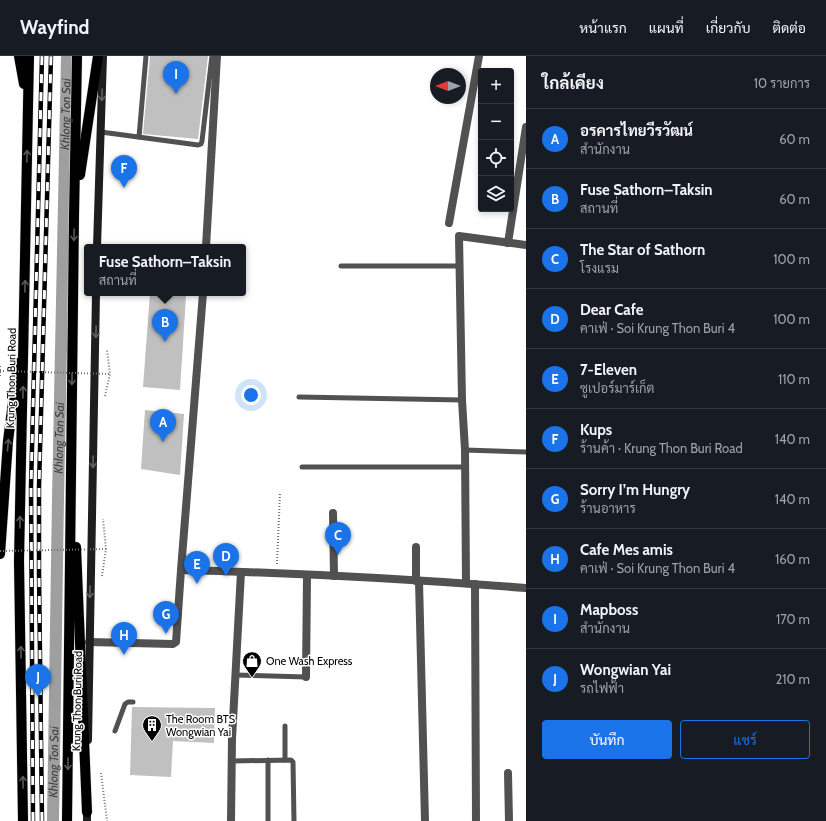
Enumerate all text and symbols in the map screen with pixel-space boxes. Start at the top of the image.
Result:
text: Wayfind [20,16,89,39]
text: หน้าแรก [579,19,627,37]
text: แผนที่ [649,19,684,37]
text: เกี่ยวกับ [706,19,750,37]
text: ติดต่อ [772,19,806,37]
pin: I [163,61,189,94]
north arrow [430,68,466,104]
map controls [478,68,514,212]
button: + [478,68,514,104]
text: ใกล้เคียง [542,73,604,93]
text: 10 รายการ [754,75,810,91]
water label: Khlong Ton Sai [57,78,74,150]
one-way arrow [98,88,106,101]
button: − [478,104,514,140]
text: อรคารไทยวีรวัฒน์ [580,122,693,140]
text: A [551,131,559,147]
text: 60 m [779,131,810,147]
button: locate [478,140,514,176]
text: สำนักงาน [580,141,630,157]
one-way arrow [24,150,31,163]
pin: F [111,155,137,188]
button: layers [478,176,514,212]
text: Fuse Sathorn–Taksin [580,181,713,199]
text: B [551,191,559,207]
text: 60 m [779,191,810,207]
text: สถานที่ [580,200,618,216]
one-way arrow [70,228,78,241]
text: The Star of Sathorn [580,241,705,259]
popup [84,244,246,296]
text: C [551,251,559,267]
text: 100 m [773,251,810,267]
text: Fuse Sathorn–Taksin [99,253,231,271]
text: โรงแรม [580,260,619,276]
text: สถานที่ [99,272,137,288]
one-way arrow [21,280,29,293]
text: Dear Cafe [580,301,644,319]
pin: B [152,309,178,342]
text: D [550,311,560,327]
text: 100 m [773,311,810,327]
text: คาเฟ่ · Soi Krung Thon Buri 4 [580,320,735,336]
one-way arrow [92,325,99,338]
street label: Krung Thon Buri Road [3,328,19,428]
text: 7-Eleven [580,361,637,379]
text: E [551,371,559,387]
text: 110 m [778,371,810,387]
one-way arrow [68,372,76,385]
text: ซูเปอร์มาร์เก็ต [580,380,654,396]
your location [241,385,261,405]
one-way arrow [19,386,27,399]
water label: Khlong Ton Sai [50,402,67,474]
pin: A [150,409,176,442]
text: Kups [580,421,612,439]
text: F [552,431,558,447]
text: 140 m [775,431,810,447]
one-way arrow [4,439,11,452]
text: ร้านค้า · Krung Thon Buri Road [580,440,743,456]
one-way arrow [89,455,97,468]
text: Sorry I’m Hungry [580,481,690,499]
text: G [551,491,559,507]
text: 140 m [775,491,810,507]
text: ร้านอาหาร [580,500,636,516]
one-way arrow [16,516,24,529]
pin: C [325,522,351,555]
text: Cafe Mes amis [580,541,673,559]
pin: D [213,543,239,576]
pin: E [184,551,210,584]
text: H [550,551,560,567]
text: 160 m [775,551,810,567]
text: คาเฟ่ · Soi Krung Thon Buri 4 [580,560,735,576]
one-way arrow [86,585,94,598]
pin: G [153,601,179,634]
text: Mapboss [580,601,638,619]
text: I [553,611,557,627]
text: 170 m [776,611,810,627]
text: สำนักงาน [580,620,630,636]
pin: H [111,622,137,655]
one-way arrow [17,646,24,659]
shop icon: One Wash Express [241,650,263,678]
street label: Krung Thon Buri Road [69,651,85,751]
place label: One Wash Express [266,654,353,668]
text: Wongwian Yai [580,661,671,679]
pin: J [25,664,51,697]
text: J [553,671,557,687]
text: 210 m [776,671,810,687]
text: รถไฟฟ้า [580,680,624,696]
place label: The Room BTS Wongwian Yai [166,712,236,739]
building icon: The Room BTS Wongwian Yai [141,714,163,742]
button: บันทึก [542,720,672,759]
button: แชร์ [680,720,810,759]
water label: Khlong Ton Sai [45,726,61,798]
one-way arrow [64,757,72,770]
one-way arrow [19,776,27,789]

